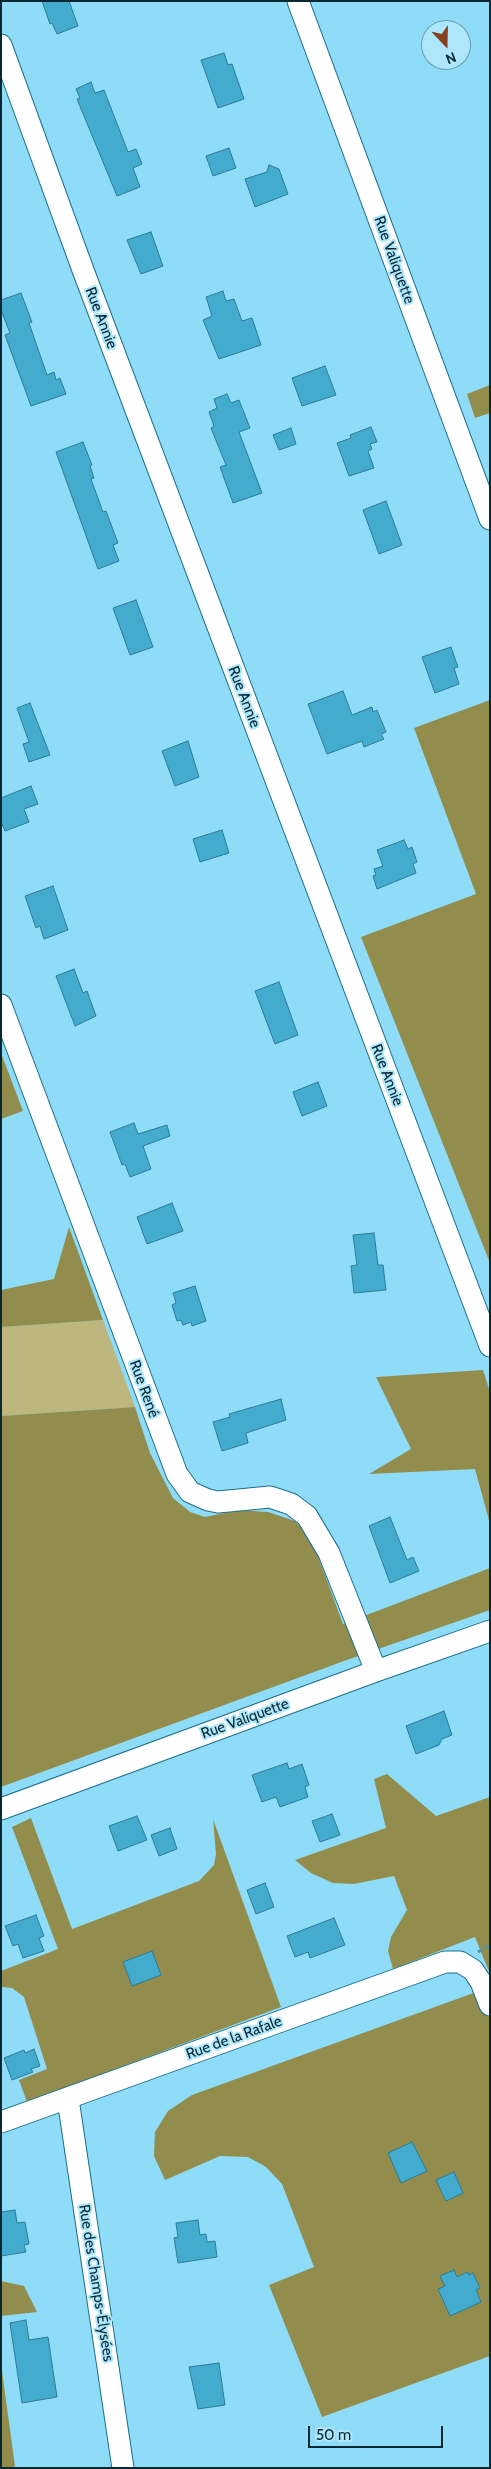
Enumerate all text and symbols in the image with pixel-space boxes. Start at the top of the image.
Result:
north arrow [421,20,471,70]
text: N [443,48,459,68]
street label: Rue Valiquette [370,214,418,306]
street label: Rue Annie [81,285,121,351]
street label: Rue Annie [224,664,264,730]
street label: Rue Annie [367,1042,407,1108]
street label: Rue René [125,1358,163,1420]
street label: Rue Valiquette [199,1695,291,1743]
street label: Rue de la Rafale [184,2012,284,2064]
street label: Rue des Champs-Élysées [75,2203,117,2363]
scale bar [311,2416,446,2448]
text: 50 m [316,2426,351,2444]

